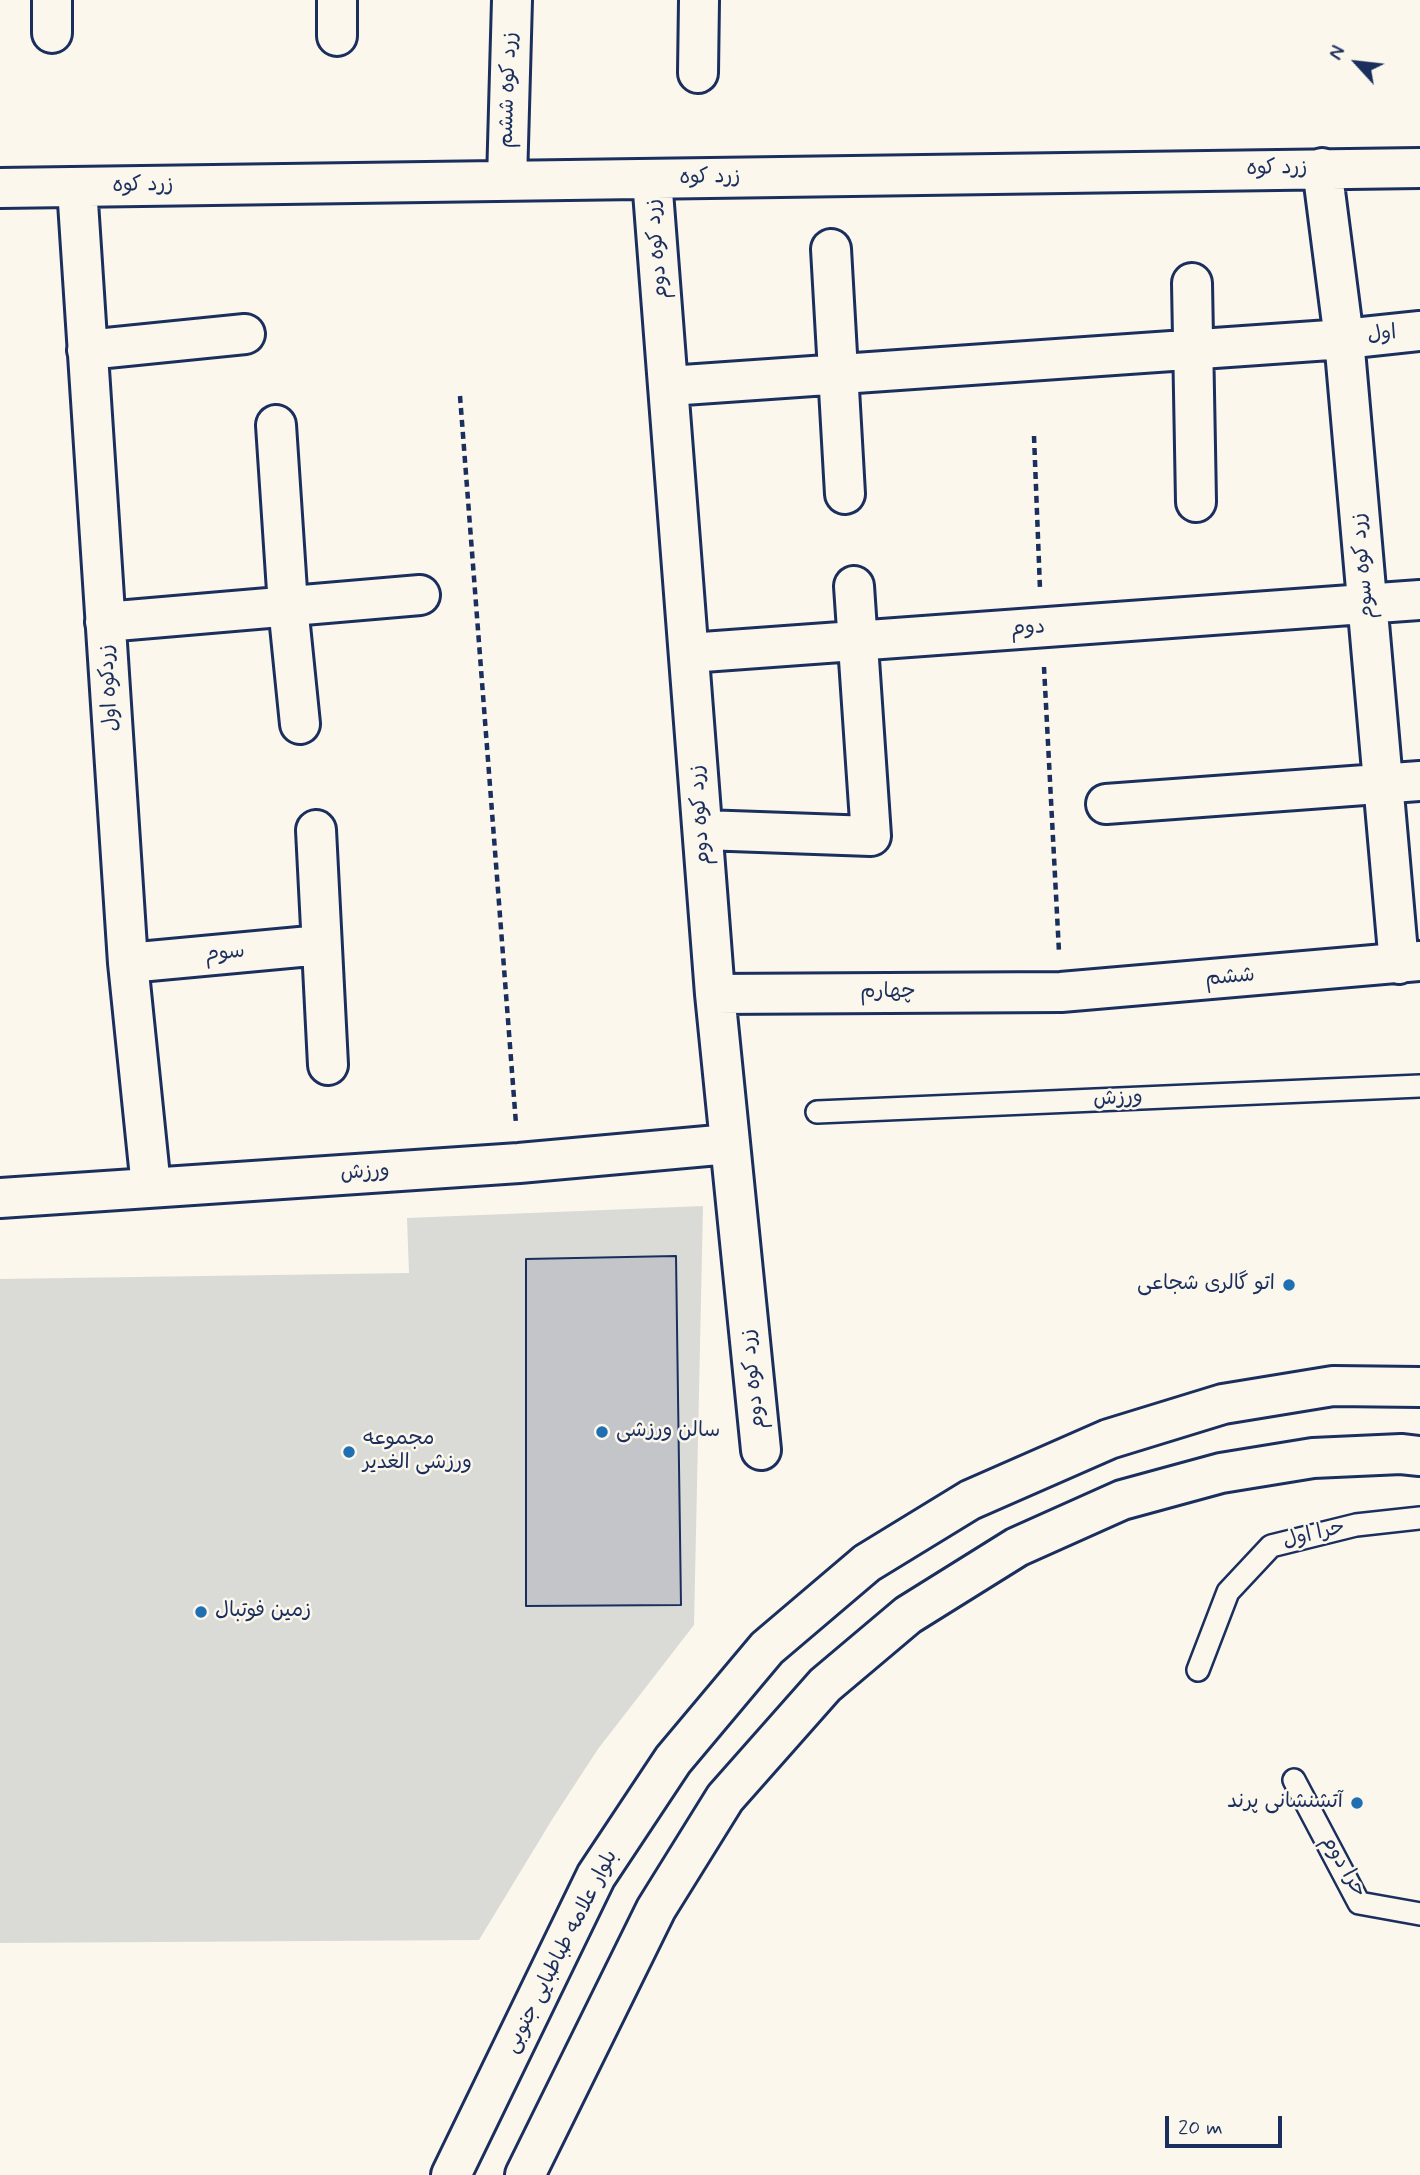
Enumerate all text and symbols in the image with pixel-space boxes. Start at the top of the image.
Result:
north arrow [1322,28,1392,98]
street label: زرد کوه ششم [494,31,524,149]
text: N [1324,42,1352,65]
street label: زرد کوه [1246,156,1308,182]
street label: زرد کوه [679,165,741,191]
street label: زرد کوه [112,173,174,199]
street label: زرد کوه دوم [641,198,675,300]
street label: اول [1366,321,1398,349]
street label: زرد کوه سوم [1347,512,1381,620]
street label: دوم [1010,615,1046,643]
street label: زردکوه اول [94,644,126,732]
street label: زرد کوه دوم [685,764,717,866]
street label: سوم [204,940,246,968]
street label: ششم [1204,963,1256,993]
street label: چهارم [860,980,916,1006]
street label: ورزش [1093,1085,1143,1113]
street label: ورزش [340,1159,390,1187]
place label: اتو گالری شجاعی [1137,1272,1275,1298]
marker: اتو گالری شجاعی [1281,1277,1297,1293]
street label: زرد کوه دوم [736,1328,772,1430]
place label: سالن ورزشی [616,1419,720,1445]
marker: سالن ورزشی [594,1424,610,1440]
place label: مجموعه ورزشی الغدیر [363,1427,472,1477]
marker: مجموعه ورزشی الغدیر [341,1444,357,1460]
street label: حرا اول [1280,1515,1348,1555]
place label: زمین فوتبال [215,1599,311,1625]
marker: زمین فوتبال [193,1604,209,1620]
place label: آتشنشانی پرند [1227,1790,1343,1816]
marker: آتشنشانی پرند [1349,1795,1365,1811]
street label: حرا دوم [1315,1831,1371,1903]
street label: بلوار علامه طباطبایی جنوبی [500,1846,624,2058]
scale bar [1168,2102,1285,2146]
text: 20 m [1178,2114,1223,2142]

